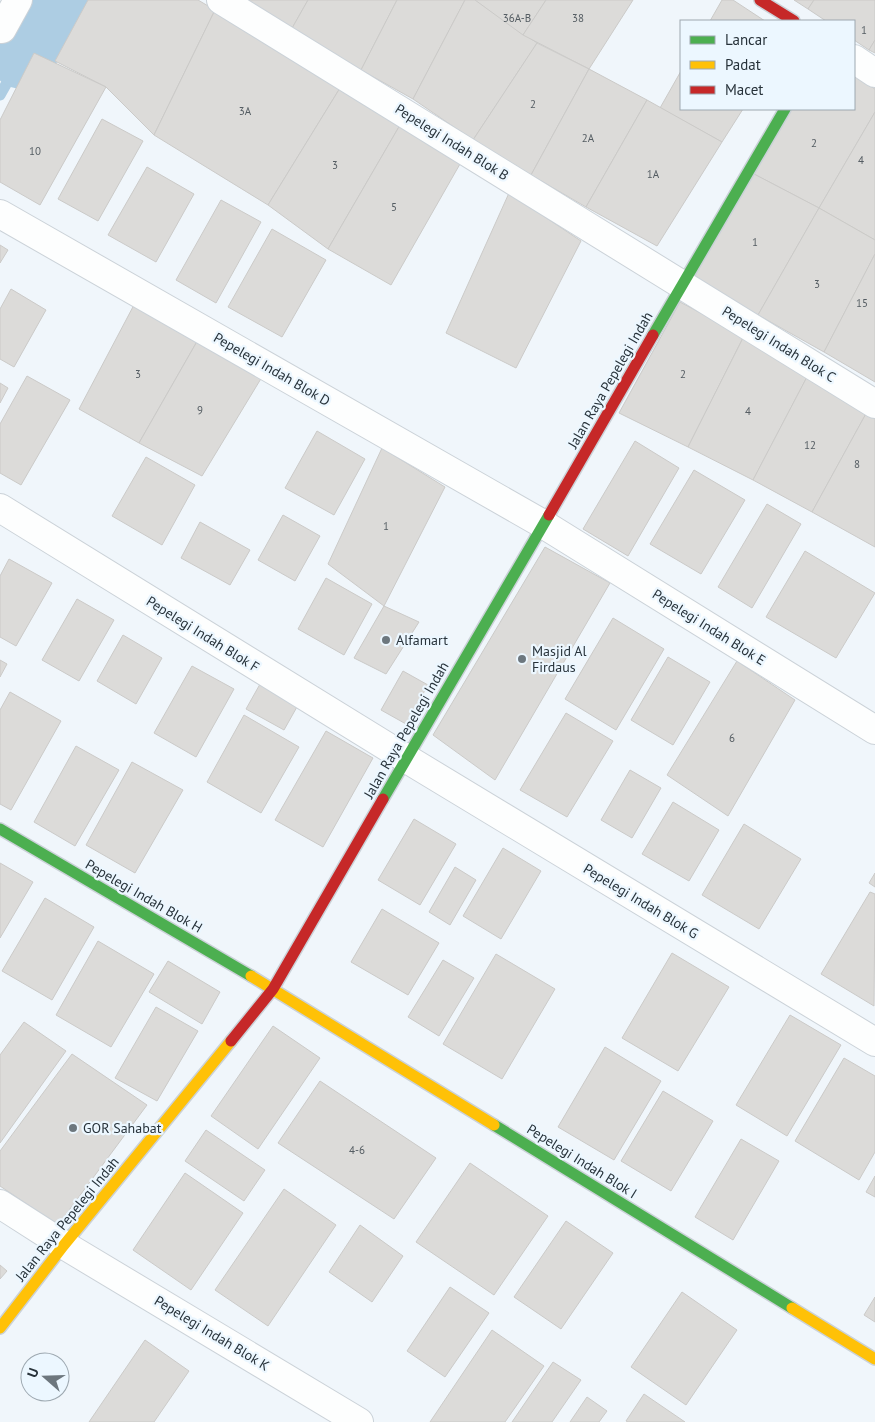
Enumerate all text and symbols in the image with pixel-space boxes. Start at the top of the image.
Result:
house number: 36A-B [503,11,531,25]
house number: 38 [572,11,584,25]
legend [680,20,855,110]
house number: 1 [861,23,867,37]
text: Lancar [725,30,767,49]
text: Padat [725,55,761,74]
text: Macet [725,80,763,99]
house number: 2 [530,97,536,111]
street label: Pepelegi Indah Blok B [392,100,512,184]
house number: 3A [239,104,252,118]
house number: 2A [582,131,595,145]
house number: 2 [811,136,817,150]
house number: 10 [29,144,41,158]
house number: 4 [858,153,864,167]
house number: 3 [332,158,338,172]
house number: 1A [647,167,660,181]
house number: 5 [391,200,397,214]
house number: 1 [752,235,758,249]
house number: 3 [814,277,820,291]
house number: 15 [856,296,868,310]
street label: Pepelegi Indah Blok C [719,302,839,386]
street label: Jalan Raya Pepelegi Indah [563,308,657,452]
street label: Pepelegi Indah Blok D [210,328,334,410]
house number: 3 [135,367,141,381]
house number: 2 [680,367,686,381]
house number: 9 [197,403,203,417]
house number: 4 [745,404,751,418]
house number: 12 [804,438,816,452]
house number: 8 [854,457,860,471]
house number: 1 [383,519,389,533]
street label: Pepelegi Indah Blok E [649,585,769,669]
street label: Pepelegi Indah Blok F [143,592,263,676]
place label: Alfamart [396,631,448,649]
marker: Alfamart [380,634,392,646]
place label: Masjid Al Firdaus [532,642,587,676]
marker: Masjid Al Firdaus [516,653,528,665]
street label: Jalan Raya Pepelegi Indah [359,658,453,802]
house number: 6 [729,731,735,745]
street label: Pepelegi Indah Blok H [82,855,206,937]
street label: Pepelegi Indah Blok G [580,860,702,942]
place label: GOR Sahabat [83,1119,162,1137]
street label: Pepelegi Indah Blok I [524,1120,640,1202]
marker: GOR Sahabat [67,1122,79,1134]
house number: 4-6 [349,1143,365,1157]
street label: Jalan Raya Pepelegi Indah [11,1153,123,1286]
street label: Pepelegi Indah Blok K [151,1292,273,1375]
north arrow [20,1352,70,1402]
text: U [23,1365,43,1380]

